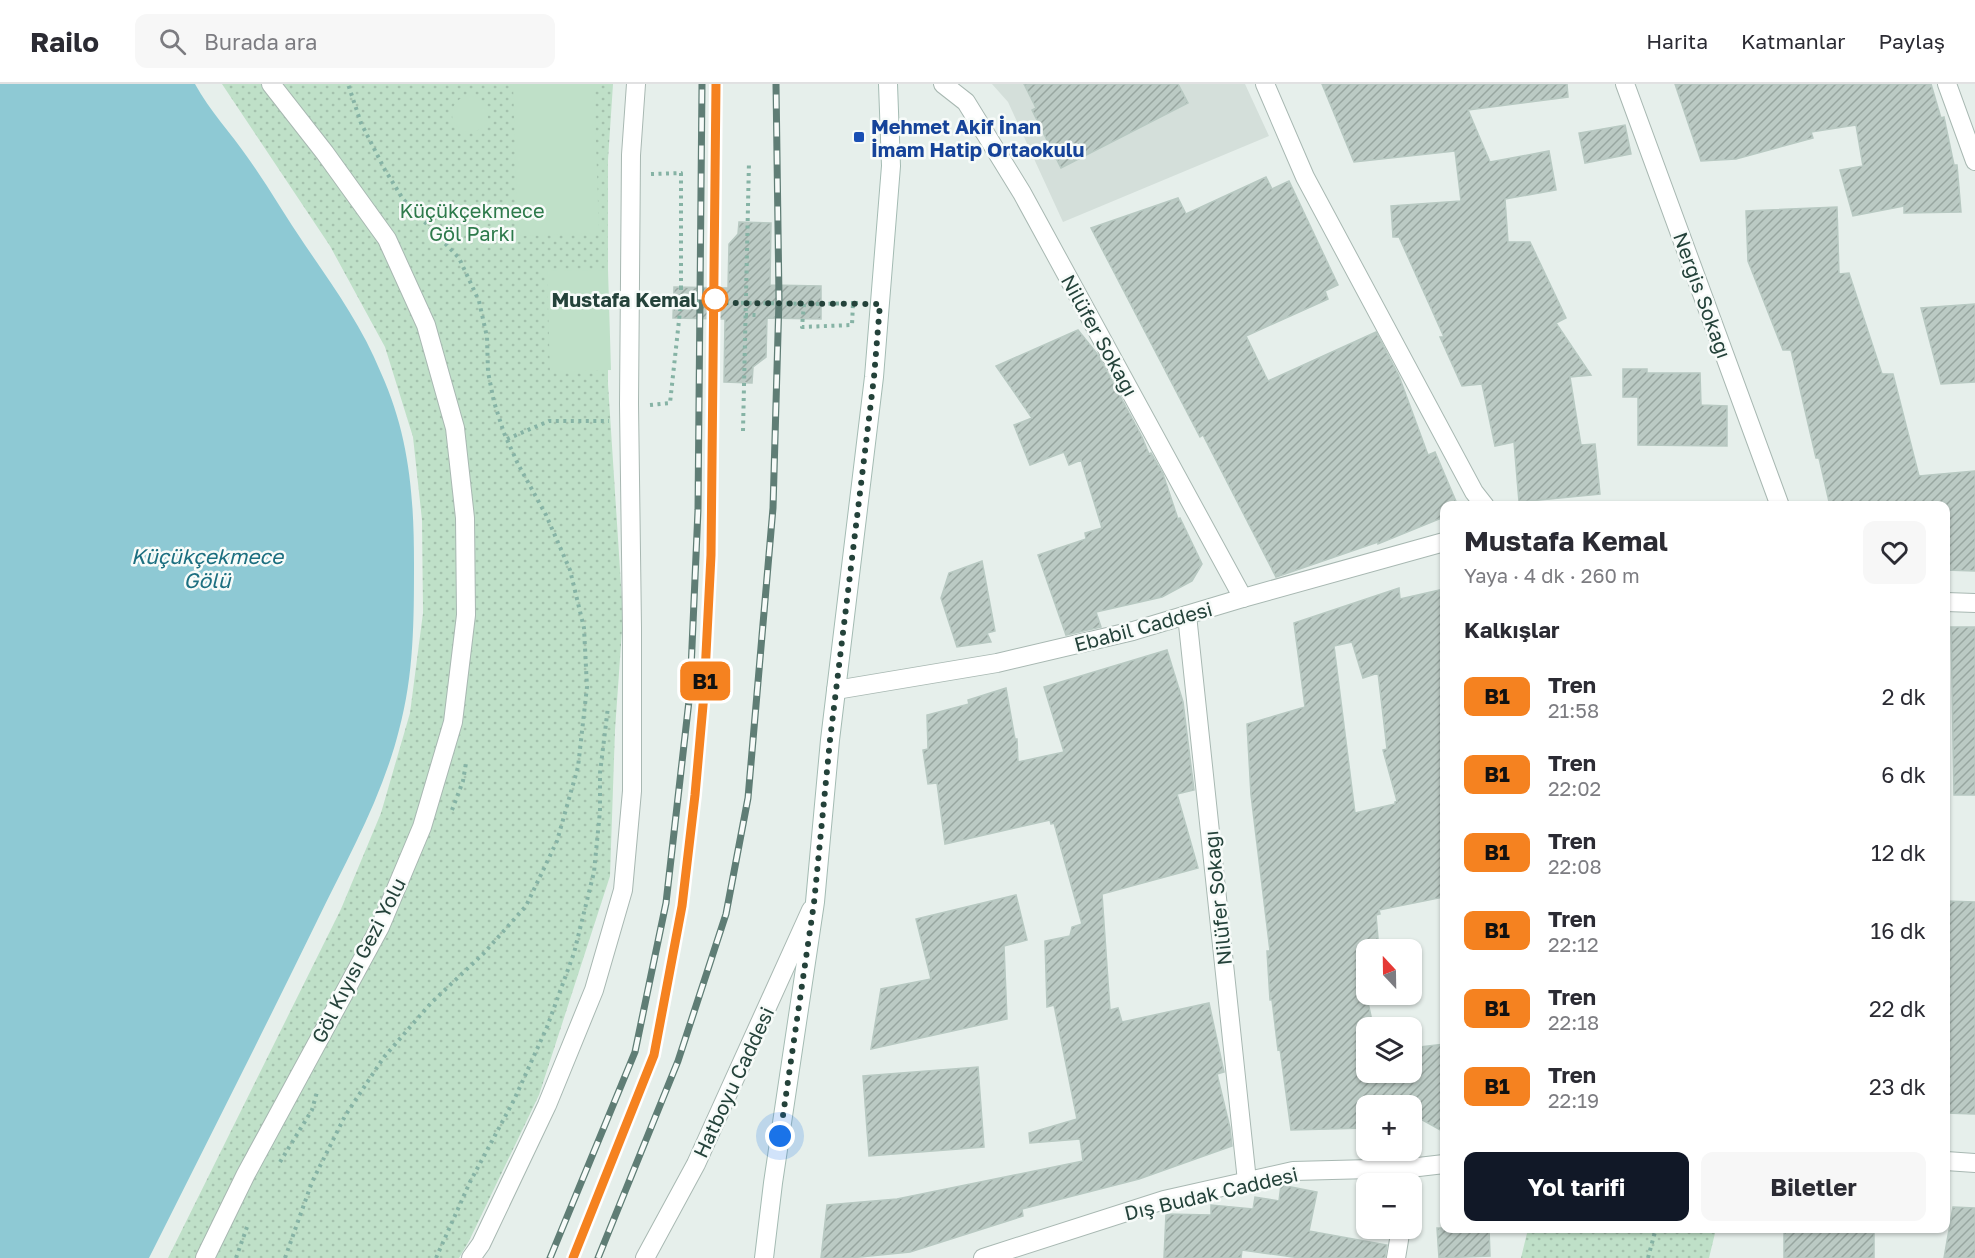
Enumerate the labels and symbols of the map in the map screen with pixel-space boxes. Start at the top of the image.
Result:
place label: Mehmet Akif İnan İmam Hatip Ortaokulu [871,114,1084,161]
marker: Mehmet Akif İnan İmam Hatip Ortaokulu [852,130,866,144]
park label: Küçükçekmece Göl Parkı [400,198,545,245]
street label: Nergis Sokağı [1669,229,1737,361]
street label: Nilüfer Sokağı [1057,270,1143,400]
marker: Mustafa Kemal [702,286,728,312]
place label: Mustafa Kemal [551,287,697,311]
water label: Küçükçekmece Gölü [131,543,285,593]
street label: Ebabil Caddesi [1071,596,1215,656]
line badge: B1 [678,662,732,700]
street label: Nilüfer Sokağı [1198,829,1236,967]
street label: Göl Kıyısı Gezi Yolu [306,873,410,1047]
north arrow [1356,939,1422,1005]
street label: Hatboyu Caddesi [688,1003,778,1161]
your location [765,1121,795,1151]
street label: Dış Budak Caddesi [1122,1161,1300,1225]

